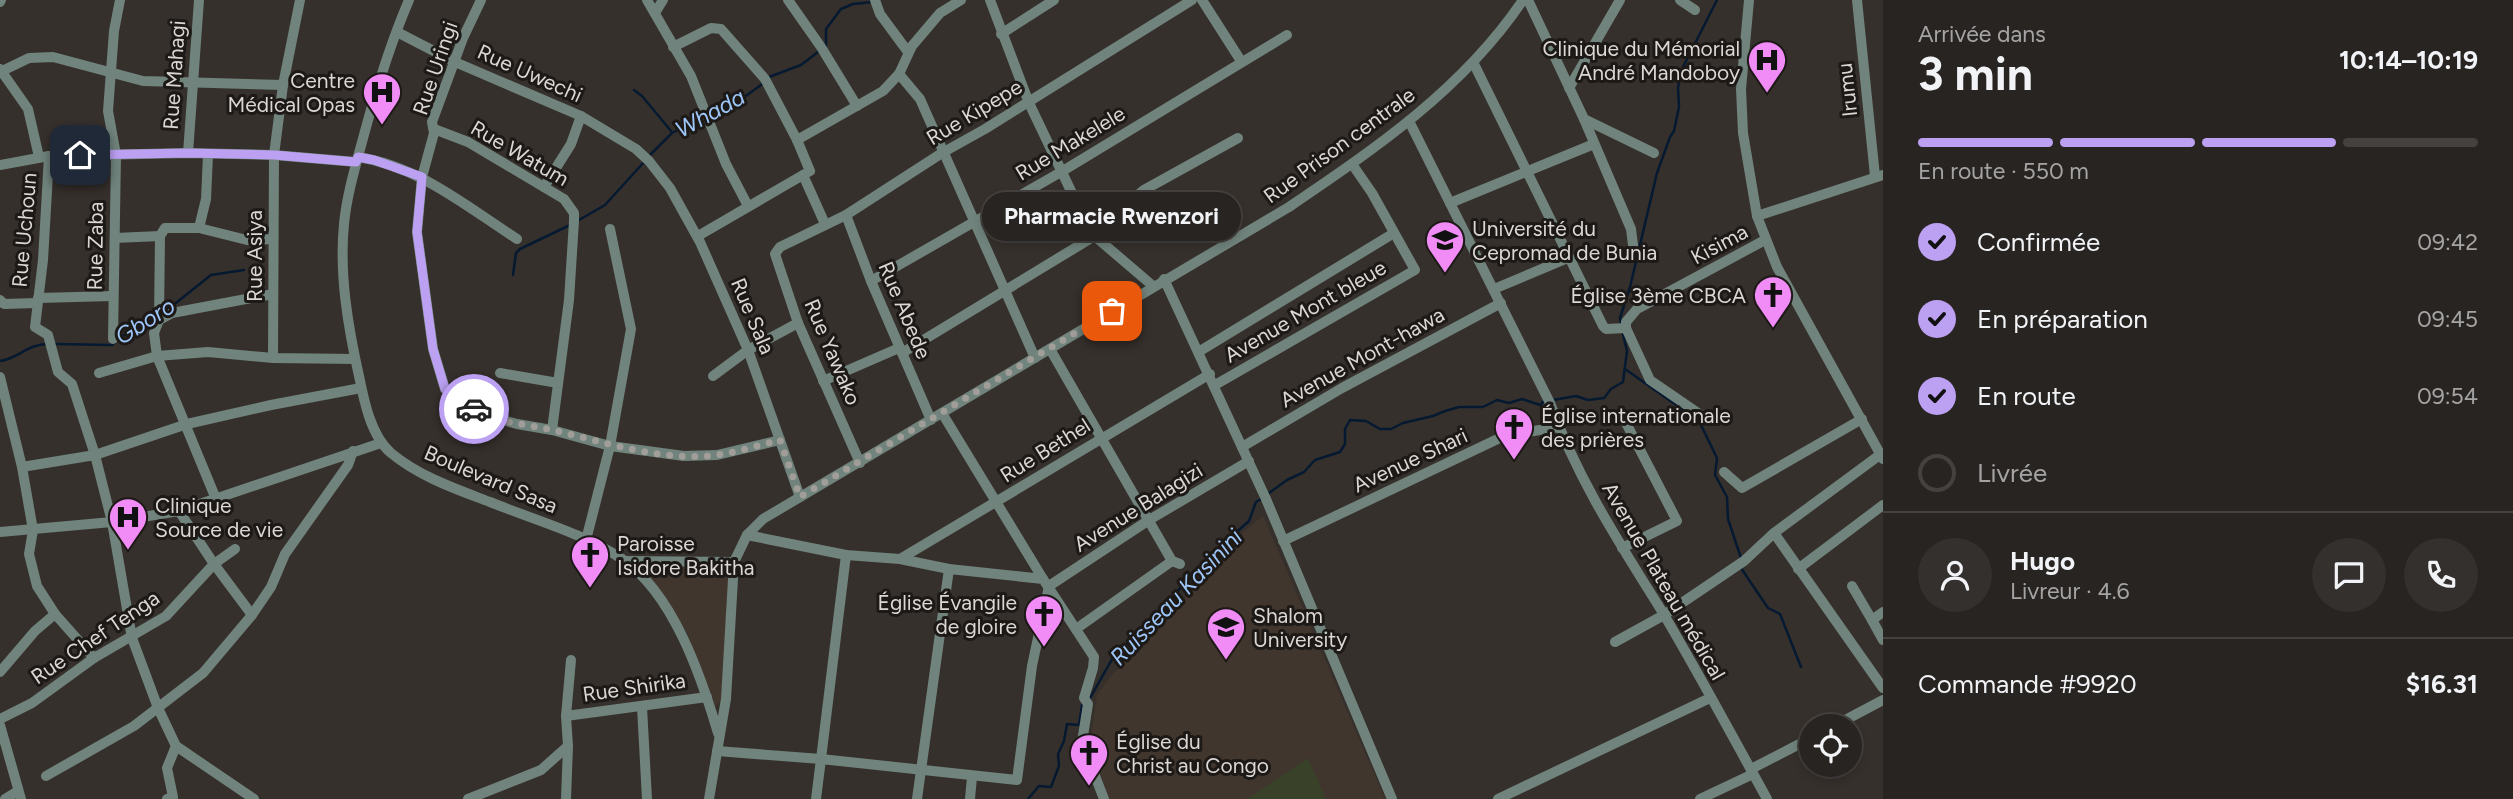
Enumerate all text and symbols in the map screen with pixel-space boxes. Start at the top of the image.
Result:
street label: Rue Uringi [407,18,463,118]
street label: Rue Mahagi [158,19,190,131]
text: Arrivée dans [1918,20,2046,48]
place label: Clinique du Mémorial André Mandoboy [1542,36,1740,85]
street label: Rue Uwechi [474,39,586,107]
hospital icon: Clinique du Mémorial André Mandoboy [1746,39,1788,94]
text: 10:14–10:19 [2339,44,2478,76]
text: 3 min [1918,46,2033,102]
street label: Irumu [1832,62,1862,118]
place label: Centre Médical Opas [227,68,355,117]
hospital icon: Centre Médical Opas [361,71,403,126]
street label: Rue Kipepe [922,74,1026,150]
water label: Whada [670,82,750,144]
street label: Rue Prison centrale [1259,82,1419,208]
street label: Rue Makelele [1011,100,1129,186]
street label: Rue Watum [467,115,573,191]
pin [50,125,110,185]
icon: home [61,136,99,174]
text: En route · 550 m [1918,157,2089,185]
street label: Rue Uchoun [7,172,41,288]
callout: Pharmacie Rwenzori [982,192,1242,241]
street label: Rue Zaba [82,201,108,291]
text: Pharmacie Rwenzori [1004,202,1219,230]
street label: Rue Asiya [242,210,267,302]
place label: Université du Cepromad de Bunia [1472,216,1657,265]
school or university icon: Université du Cepromad de Bunia [1424,219,1466,274]
street label: Kisima [1686,219,1752,269]
icon: check [1918,223,1956,261]
text: Confirmée [1977,226,2100,258]
text: 09:42 [2417,228,2478,256]
street label: Avenue Mont bleue [1220,255,1390,367]
street label: Rue Abede [873,258,937,362]
street label: Rue Sala [726,274,780,358]
church icon: Église 3ème CBCA [1752,274,1794,329]
pin [1082,281,1142,341]
place label: Église 3ème CBCA [1571,283,1746,308]
water label: Gboro [110,291,180,351]
icon: bag [1093,292,1131,330]
street label: Rue Yawako [800,295,866,409]
icon: check [1918,300,1956,338]
street label: Avenue Mont-hawa [1276,302,1448,412]
text: En préparation [1977,303,2148,335]
text: 09:45 [2417,305,2478,333]
courier [439,374,509,444]
icon: check [1918,377,1956,415]
text: En route [1977,380,2076,412]
text: 09:54 [2417,382,2478,410]
icon: car [455,390,493,428]
place label: Église internationale des prières [1541,403,1731,452]
church icon: Église internationale des prières [1493,406,1535,461]
street label: Rue Bethel [995,412,1095,488]
street label: Avenue Shari [1349,423,1471,497]
street label: Boulevard Sasa [420,440,562,518]
street label: Avenue Balagizi [1069,457,1207,557]
text: Livrée [1977,457,2047,489]
street label: Avenue Plateau médical [1597,478,1731,684]
place label: Clinique Source de vie [155,493,283,542]
hospital icon: Clinique Source de vie [107,496,149,551]
water label: Ruisseau Kasinini [1104,523,1249,671]
place label: Paroisse Isidore Bakitha [617,531,755,580]
church icon: Paroisse Isidore Bakitha [569,534,611,589]
button: person [1918,538,1992,612]
button: chat [2312,538,2386,612]
button: phone [2404,538,2478,612]
text: Hugo [2010,545,2075,577]
text: Livreur · 4.6 [2010,577,2130,605]
street label: Rue Chef Tenga [26,585,164,689]
place label: Église Évangile de gloire [877,590,1017,639]
church icon: Église Évangile de gloire [1023,593,1065,648]
place label: Shalom University [1253,603,1347,652]
school or university icon: Shalom University [1205,606,1247,661]
street label: Rue Shirika [581,667,687,707]
text: Commande #9920 [1918,668,2137,700]
text: $16.31 [2406,668,2478,700]
map controls [1799,714,1862,777]
button: locate [1799,714,1862,777]
place label: Église du Christ au Congo [1116,729,1269,778]
church icon: Église du Christ au Congo [1068,732,1110,787]

